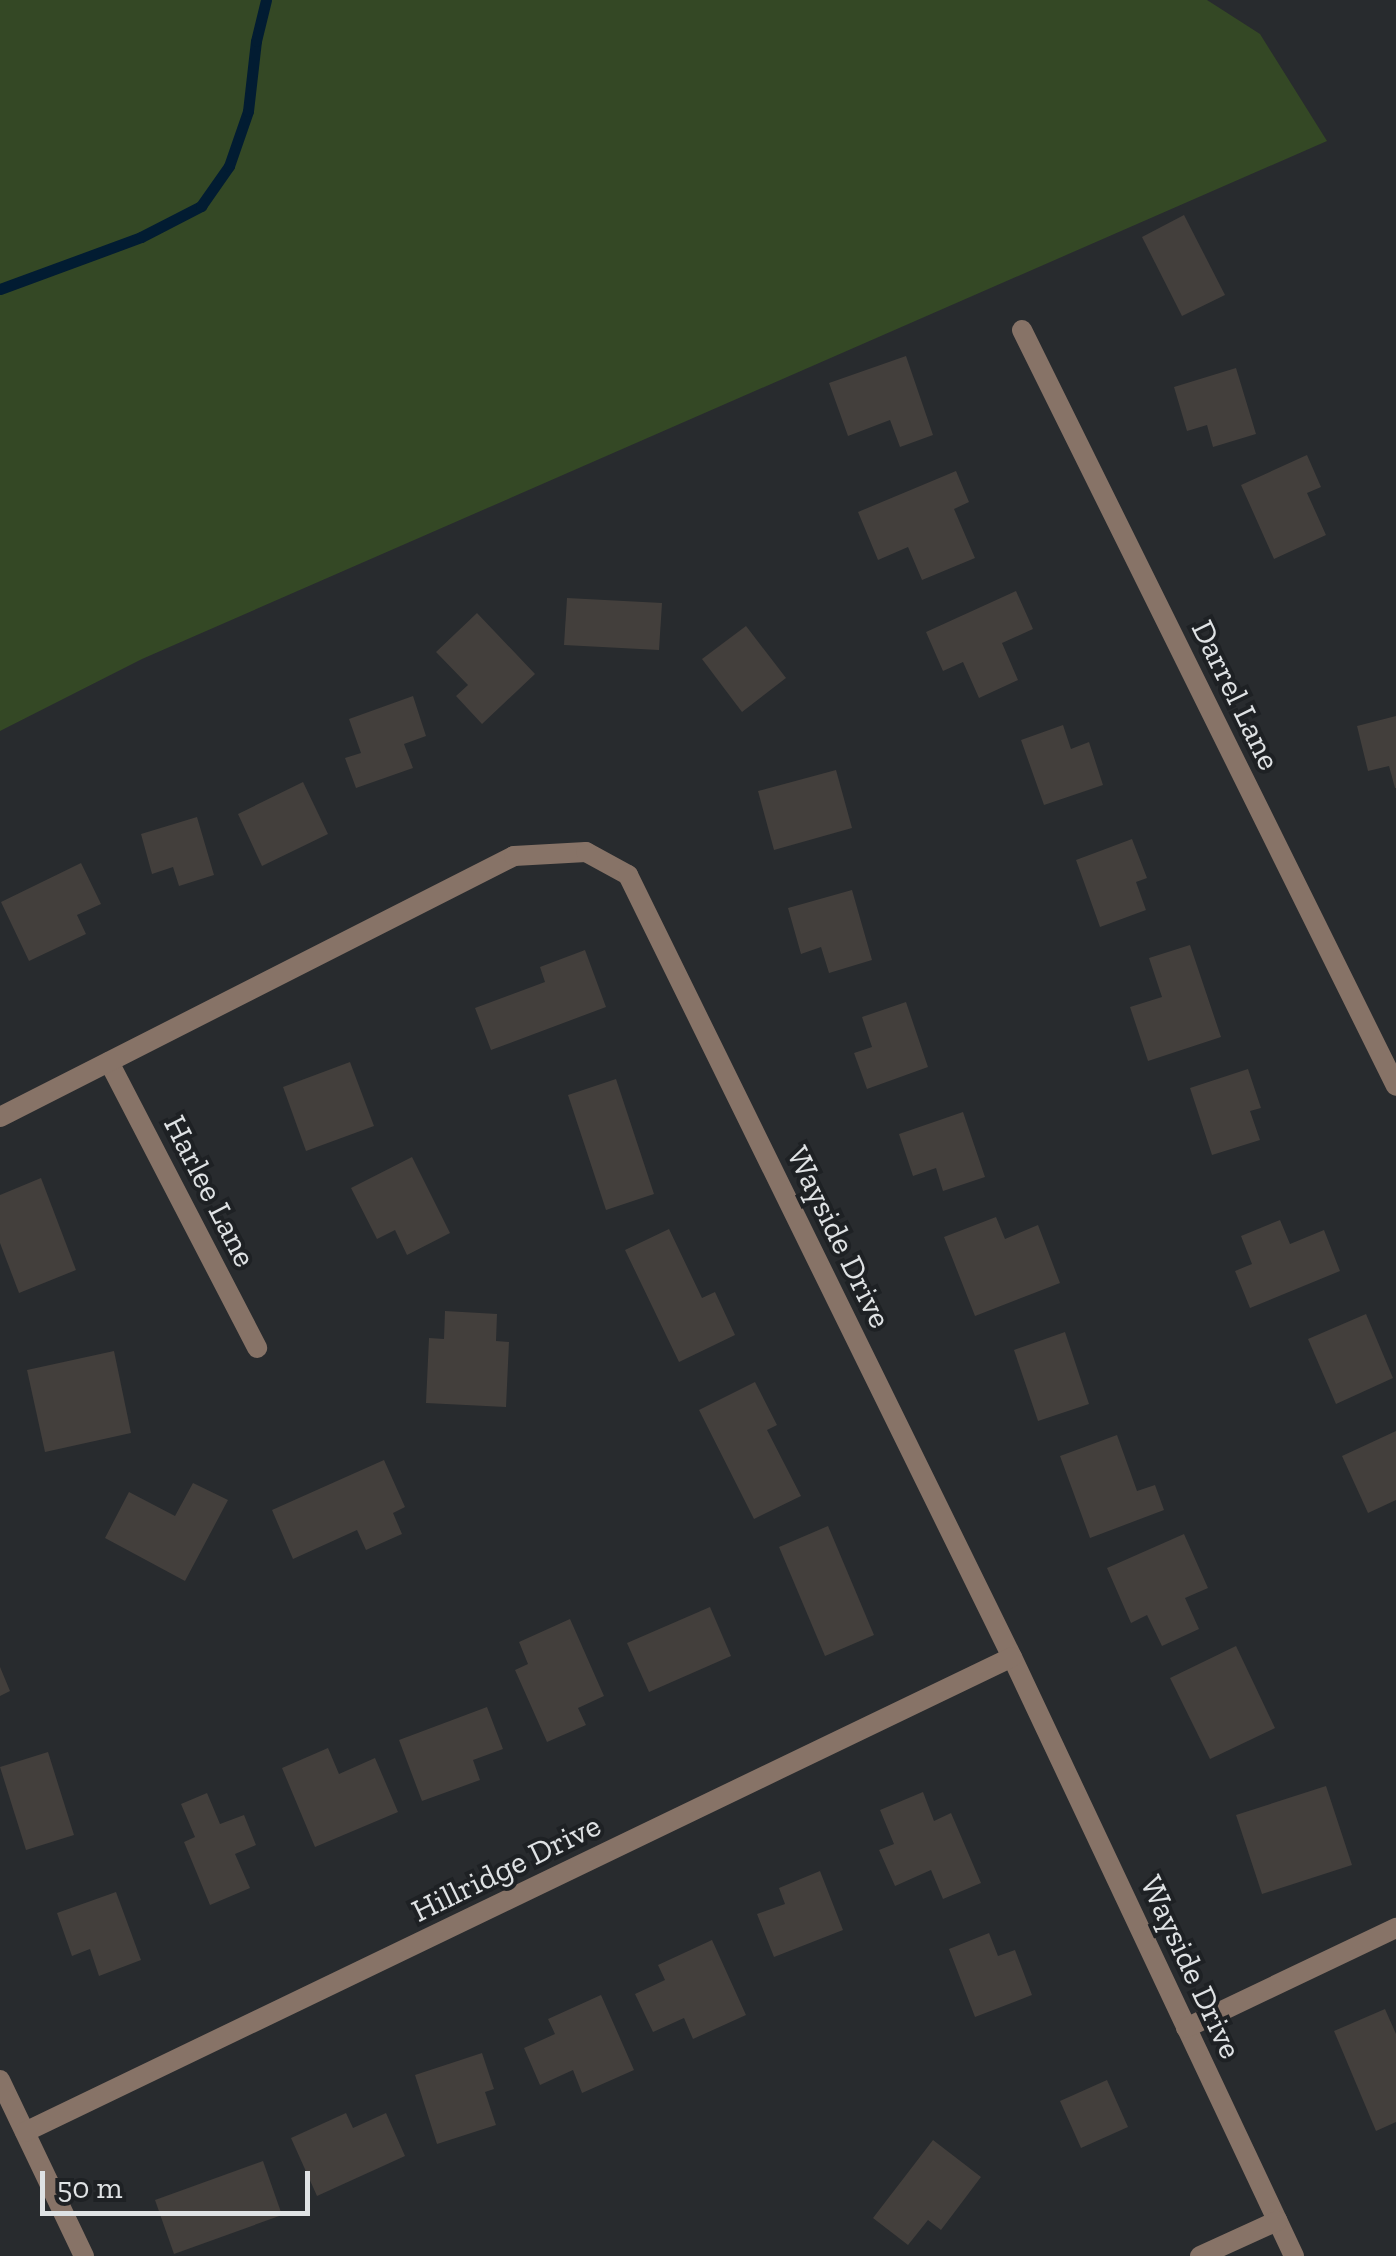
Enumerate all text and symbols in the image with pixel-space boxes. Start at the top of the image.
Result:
street label: Darrel Lane [1183,614,1289,776]
street label: Harlee Lane [156,1109,264,1273]
street label: Wayside Drive [778,1140,900,1334]
street label: Hillridge Drive [405,1806,607,1930]
street label: Wayside Drive [1132,1869,1250,2065]
scale bar [45,2151,315,2213]
text: 50 m [57,2170,122,2206]

